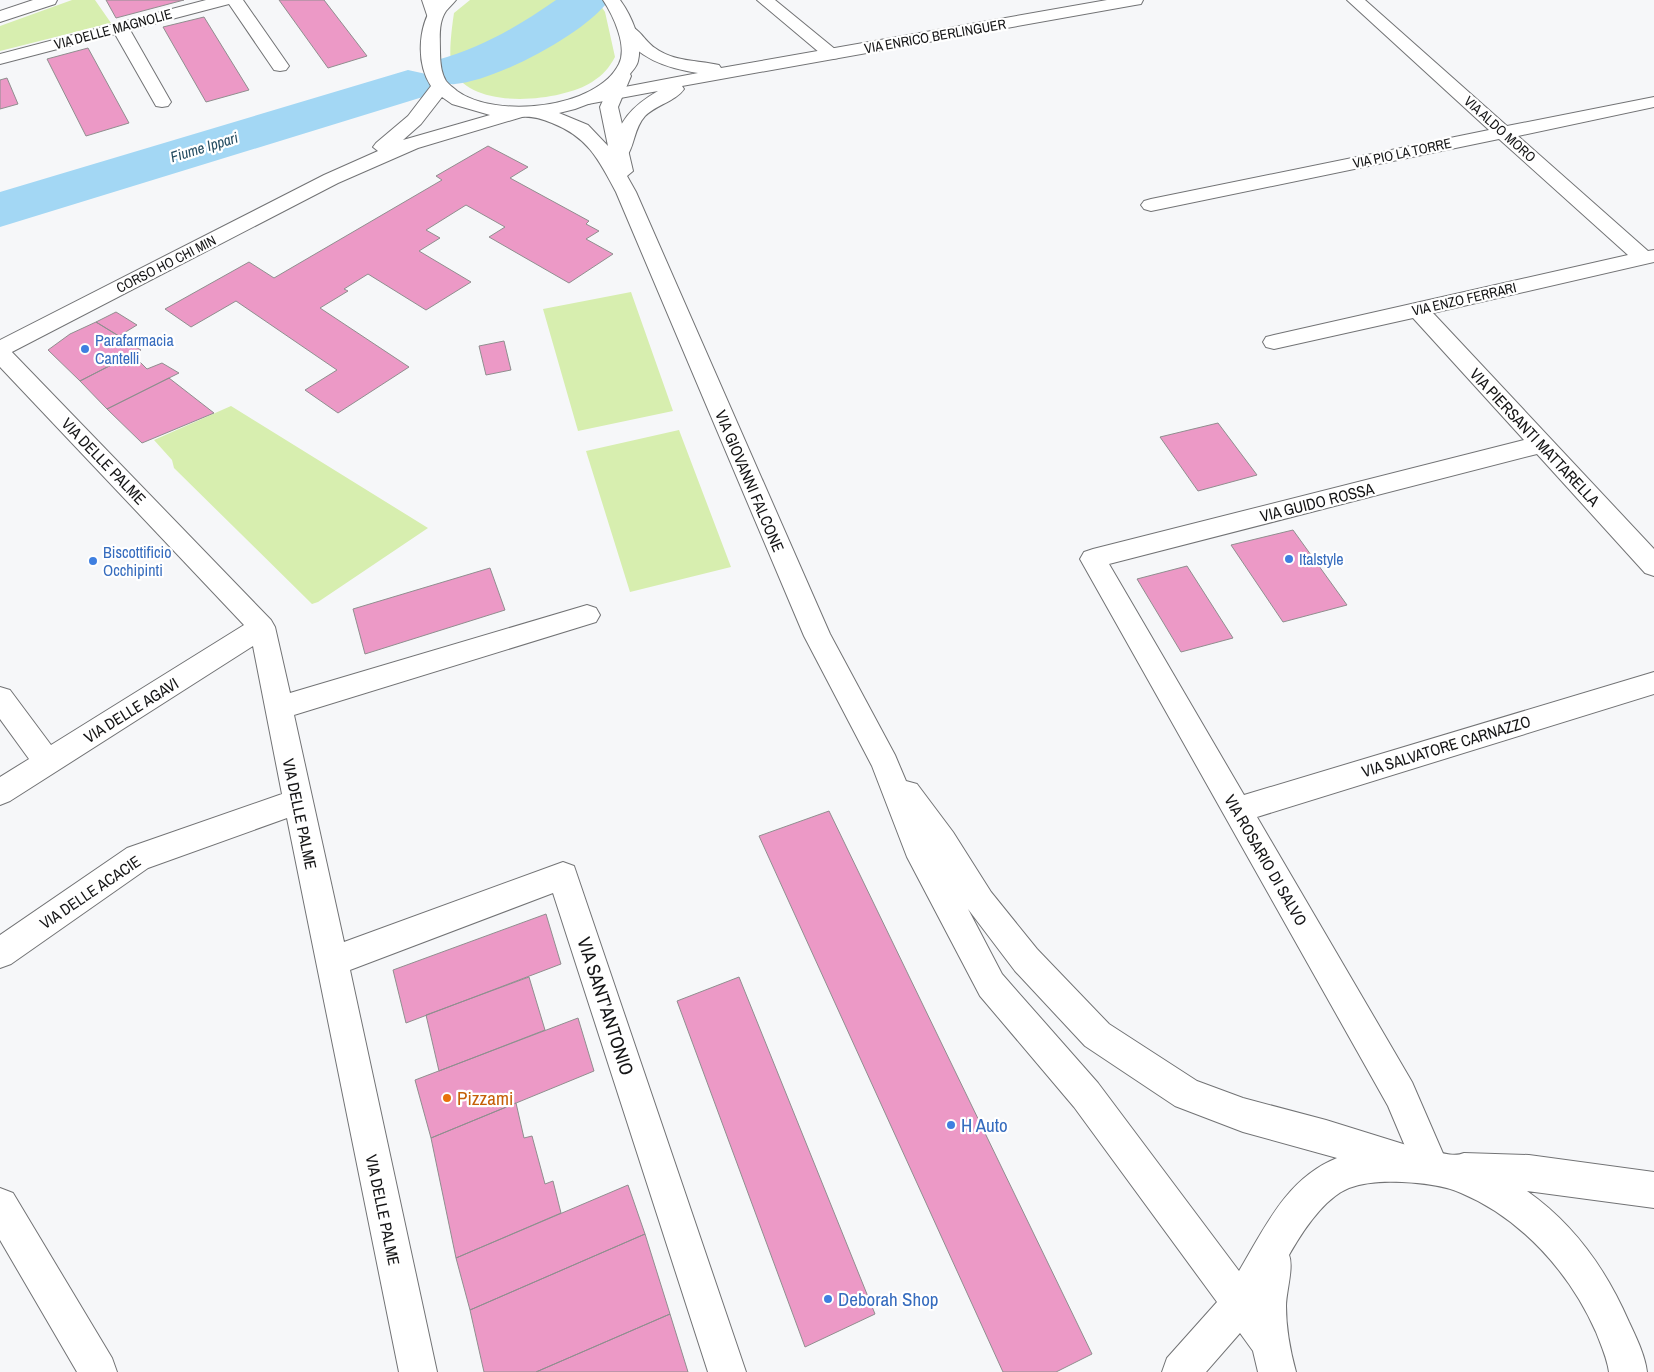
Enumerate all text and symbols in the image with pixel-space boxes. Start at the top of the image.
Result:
street label: VIA DELLE MAGNOLIE [52,5,174,53]
street label: VIA ENRICO BERLINGUER [863,15,1007,57]
street label: VIA ALDO MORO [1460,92,1540,166]
water label: Fiume Ippari [168,127,241,167]
street label: VIA PIO LA TORRE [1351,134,1453,172]
street label: CORSO HO CHI MIN [113,231,219,297]
street label: VIA ENZO FERRARI [1410,278,1518,320]
place label: Parafarmacia Cantelli [95,329,174,369]
marker: Parafarmacia Cantelli [79,343,91,355]
street label: VIA PIERSANTI MATTARELLA [1465,363,1605,511]
street label: VIA GIOVANNI FALCONE [710,407,790,555]
street label: VIA DELLE PALME [57,413,151,509]
street label: VIA GUIDO ROSSA [1258,477,1376,527]
place label: Biscottificio Occhipinti [103,541,172,581]
place label: Italstyle [1299,548,1343,570]
marker: Italstyle [1283,553,1295,565]
marker: Biscottificio Occhipinti [87,555,99,567]
street label: VIA DELLE AGAVI [79,672,183,748]
street label: VIA SALVATORE CARNAZZO [1359,710,1533,782]
street label: VIA DELLE PALME [278,757,322,871]
street label: VIA ROSARIO DI SALVO [1220,790,1312,930]
street label: VIA DELLE ACACIE [35,850,145,934]
street label: VIA SANT'ANTONIO [571,934,641,1078]
place label: Pizzami [457,1085,513,1111]
marker: Pizzami [441,1092,453,1104]
place label: H Auto [961,1112,1008,1138]
marker: H Auto [945,1119,957,1131]
street label: VIA DELLE PALME [361,1153,405,1267]
place label: Deborah Shop [838,1286,938,1312]
marker: Deborah Shop [822,1293,834,1305]

